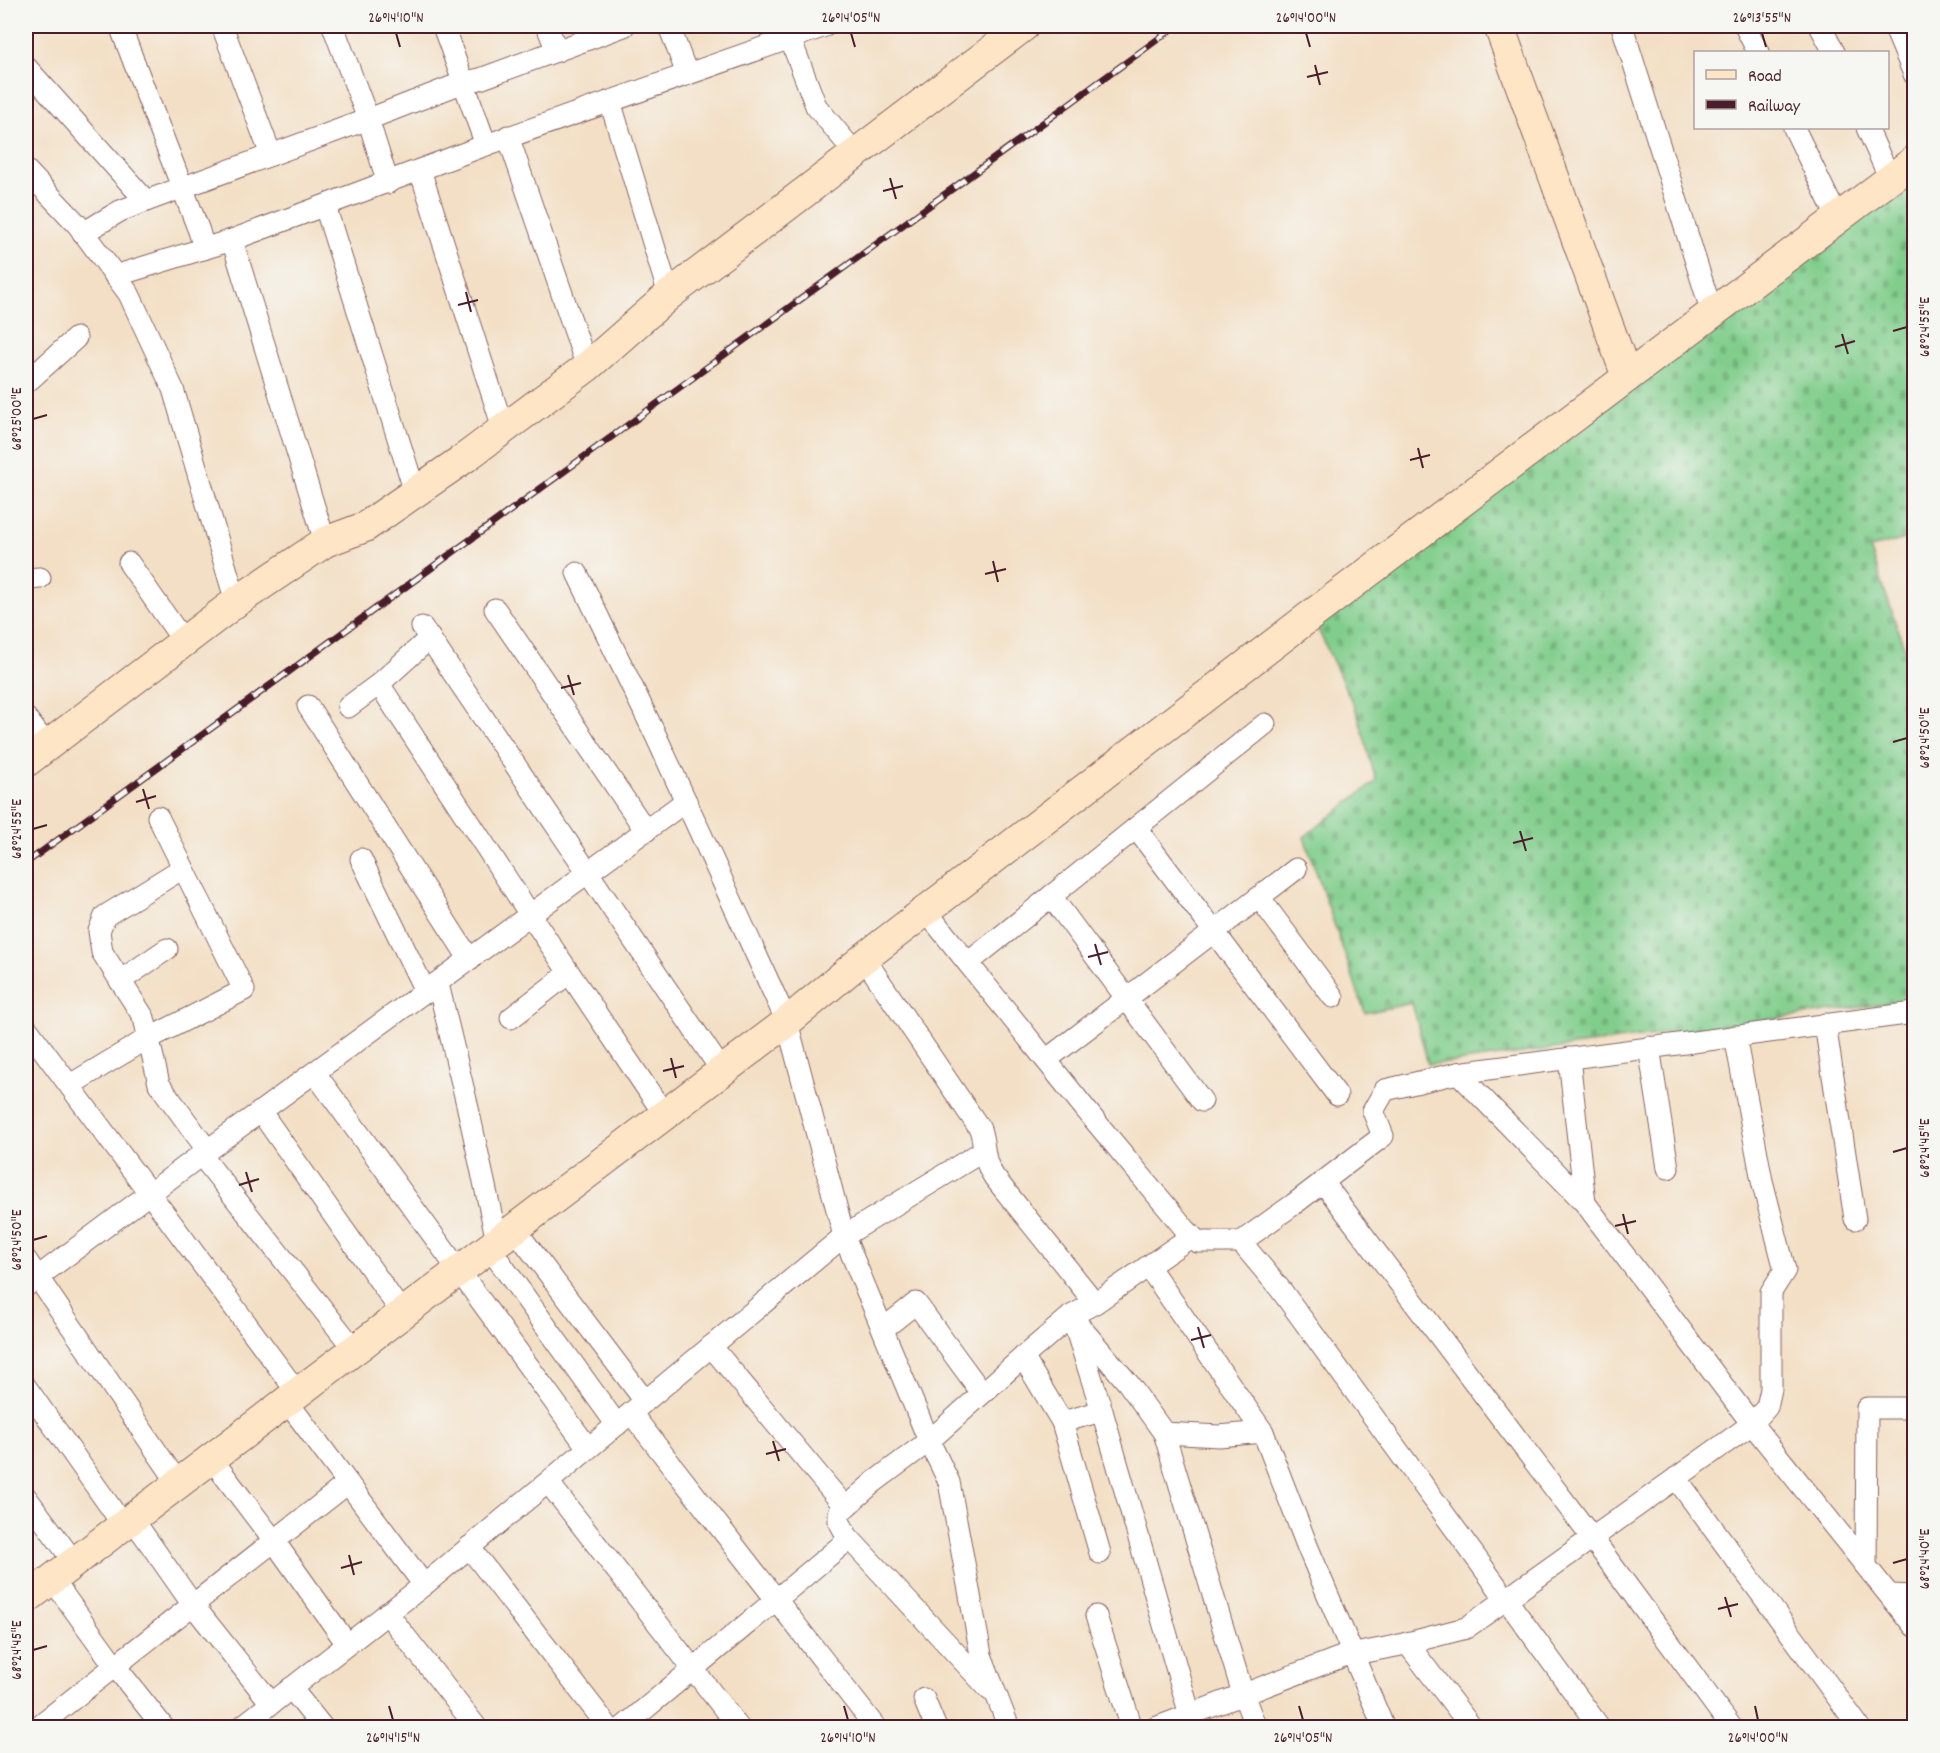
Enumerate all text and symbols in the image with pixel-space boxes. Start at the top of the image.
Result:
text: 26°14'10"N [368,8,424,30]
text: 26°14'05"N [821,8,881,30]
text: 26°14'00"N [1276,8,1336,30]
text: 26°13'55"N [1733,8,1791,30]
legend [1694,51,1889,129]
text: Road [1748,65,1782,90]
text: Railway [1748,95,1801,120]
text: 68°24'55"E [1915,297,1937,357]
text: 68°25'00"E [7,387,29,451]
text: 68°24'50"E [1915,707,1937,769]
text: 68°24'55"E [7,799,29,859]
text: 68°24'45"E [1915,1118,1937,1178]
text: 68°24'50"E [7,1209,29,1271]
text: 68°24'40"E [1915,1529,1937,1589]
text: 68°24'45"E [7,1620,29,1680]
text: 26°14'15"N [366,1728,420,1750]
text: 26°14'10"N [820,1728,876,1750]
text: 26°14'05"N [1273,1728,1333,1750]
text: 26°14'00"N [1728,1728,1788,1750]

